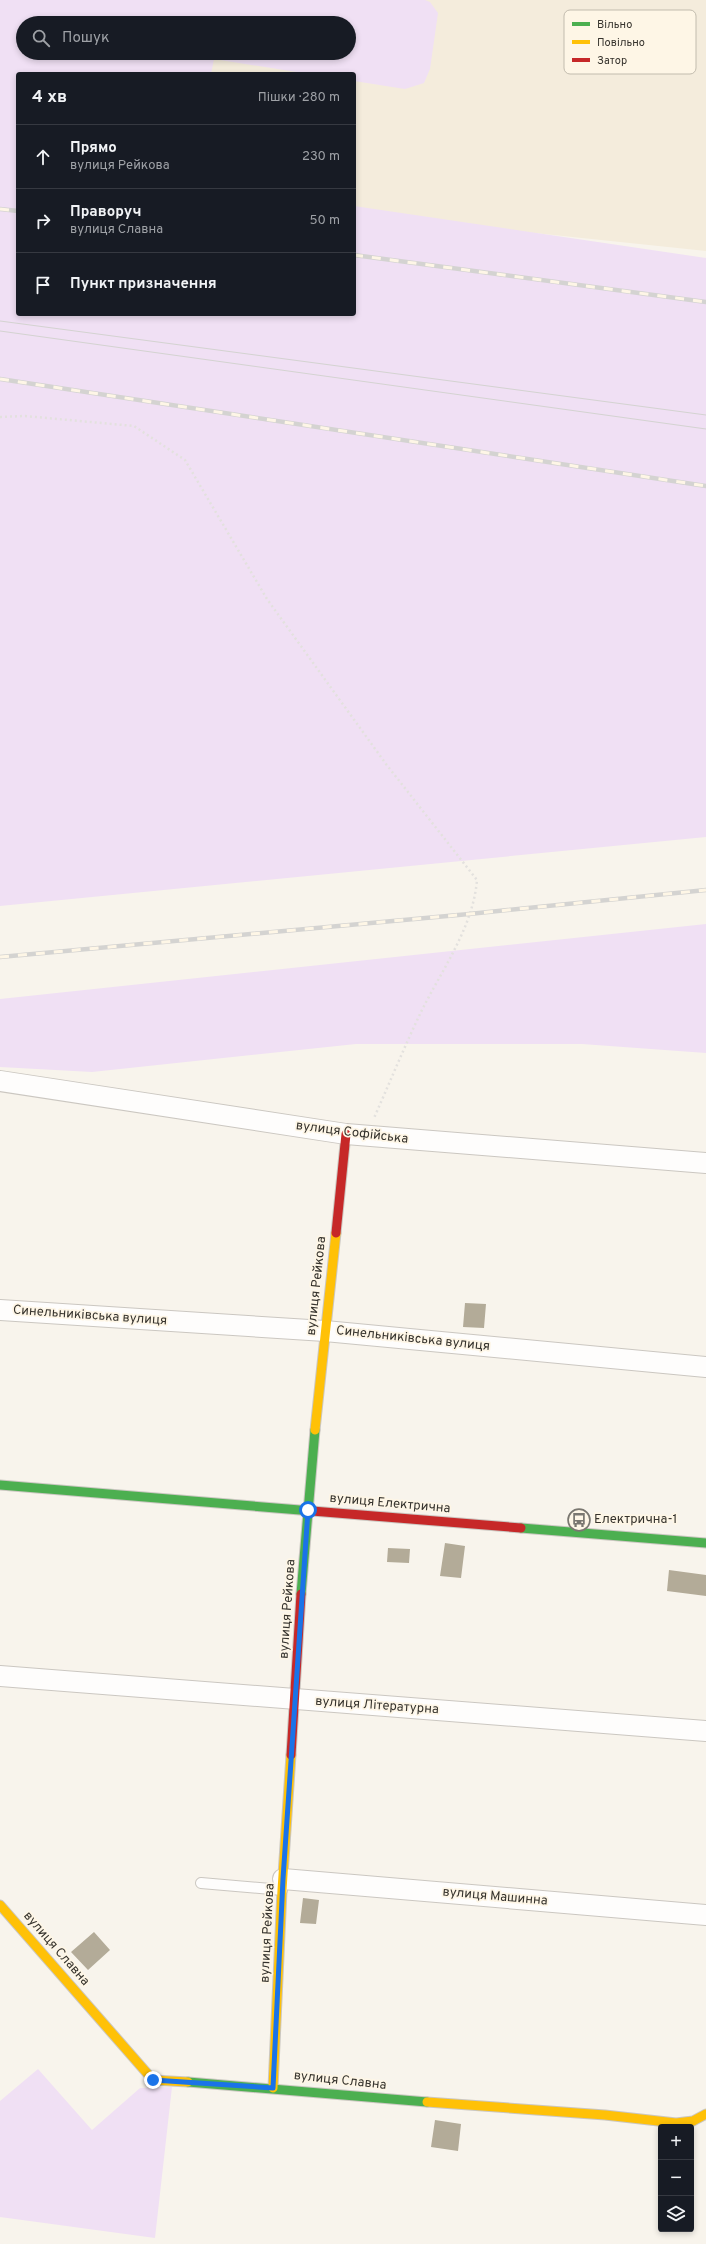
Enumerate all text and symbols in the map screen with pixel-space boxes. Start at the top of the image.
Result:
legend [564,10,696,74]
search box [16,16,356,60]
text: Вільно [597,18,632,32]
icon: search [30,27,52,49]
text: Пошук [62,29,110,48]
text: Повільно [597,36,645,50]
text: Затор [597,54,627,68]
text: 4 хв [32,87,67,109]
text: Пішки · 280 m [258,90,340,106]
text: Прямо [70,139,117,158]
icon: ahead [32,146,54,168]
text: 230 m [302,149,340,165]
text: вулиця Рейкова [70,158,170,174]
text: Праворуч [70,203,141,222]
icon: right [32,210,54,232]
text: 50 m [310,213,340,229]
text: вулиця Славна [70,222,163,238]
icon: arrive [32,274,54,296]
text: Пункт призначення [70,275,217,294]
street label: вулиця Софійська [295,1118,409,1148]
street label: вулиця Рейкова [304,1236,330,1336]
street label: Синельниківська вулиця [12,1303,168,1329]
street label: Синельниківська вулиця [335,1323,491,1355]
street label: вулиця Електрична [329,1491,451,1517]
route start [299,1501,317,1519]
bus stop icon: Електрична-1 [566,1507,592,1533]
place label: Електрична-1 [594,1512,677,1528]
street label: вулиця Рейкова [277,1559,299,1659]
street label: вулиця Літературна [315,1694,439,1718]
street label: вулиця Рейкова [257,1883,279,1983]
street label: вулиця Машинна [442,1884,548,1910]
street label: вулиця Славна [19,1909,93,1989]
street label: вулиця Славна [293,2068,387,2094]
route end [144,2071,162,2089]
map controls [658,2124,694,2232]
button: + [658,2124,694,2160]
button: − [658,2160,694,2196]
button: layers [658,2196,694,2232]

